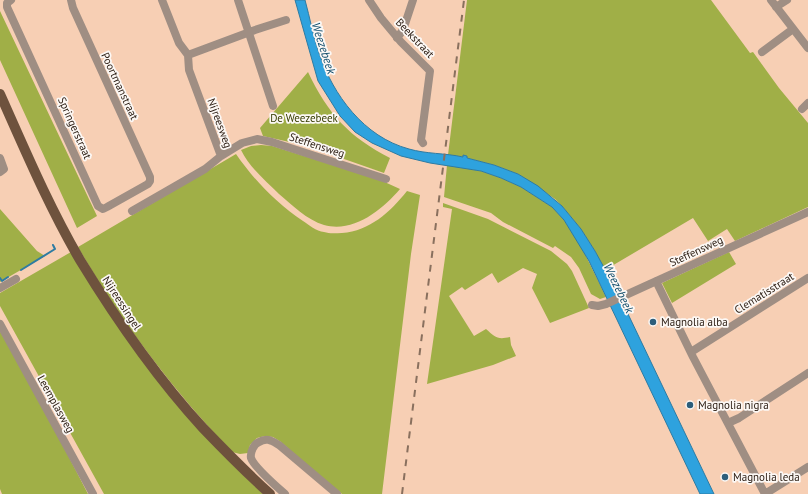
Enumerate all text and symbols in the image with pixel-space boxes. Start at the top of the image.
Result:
street label: Beekstraat [393,15,437,61]
water label: Weezebeek [309,20,340,76]
street label: Poortmanstraat [98,50,142,122]
street label: Springerstraat [55,95,95,161]
street label: Nijreesweg [205,96,236,150]
park label: De Weezebeek [270,111,339,125]
street label: Steffensweg [287,129,347,161]
street label: Steffensweg [667,232,725,269]
water label: Weezebeek [601,261,638,316]
street label: Clematisstraat [732,269,797,317]
street label: Nijreessingel [100,274,145,333]
place label: Magnolia alba [661,315,728,329]
marker: Magnolia alba [648,317,658,327]
street label: Leemplasweg [34,373,78,435]
place label: Magnolia nigra [698,398,769,412]
marker: Magnolia nigra [685,400,695,410]
place label: Magnolia leda [733,470,800,484]
marker: Magnolia leda [720,472,730,482]

